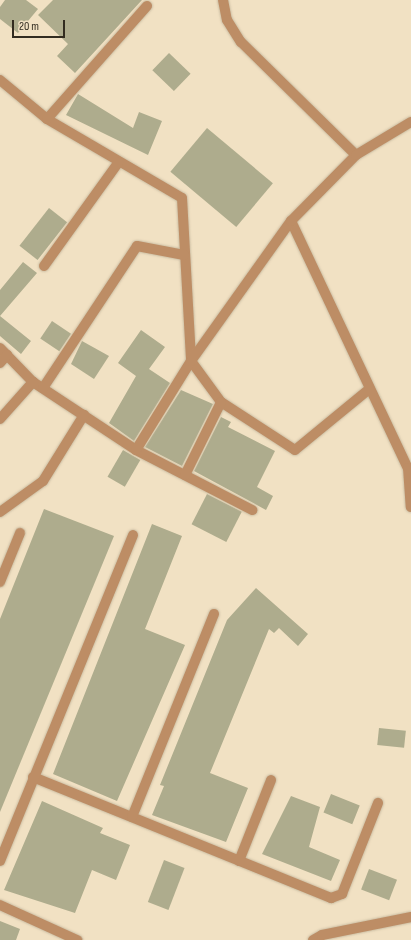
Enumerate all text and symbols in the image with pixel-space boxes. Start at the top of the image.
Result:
scale bar [14,12,67,38]
text: 20 m [19,19,39,34]

